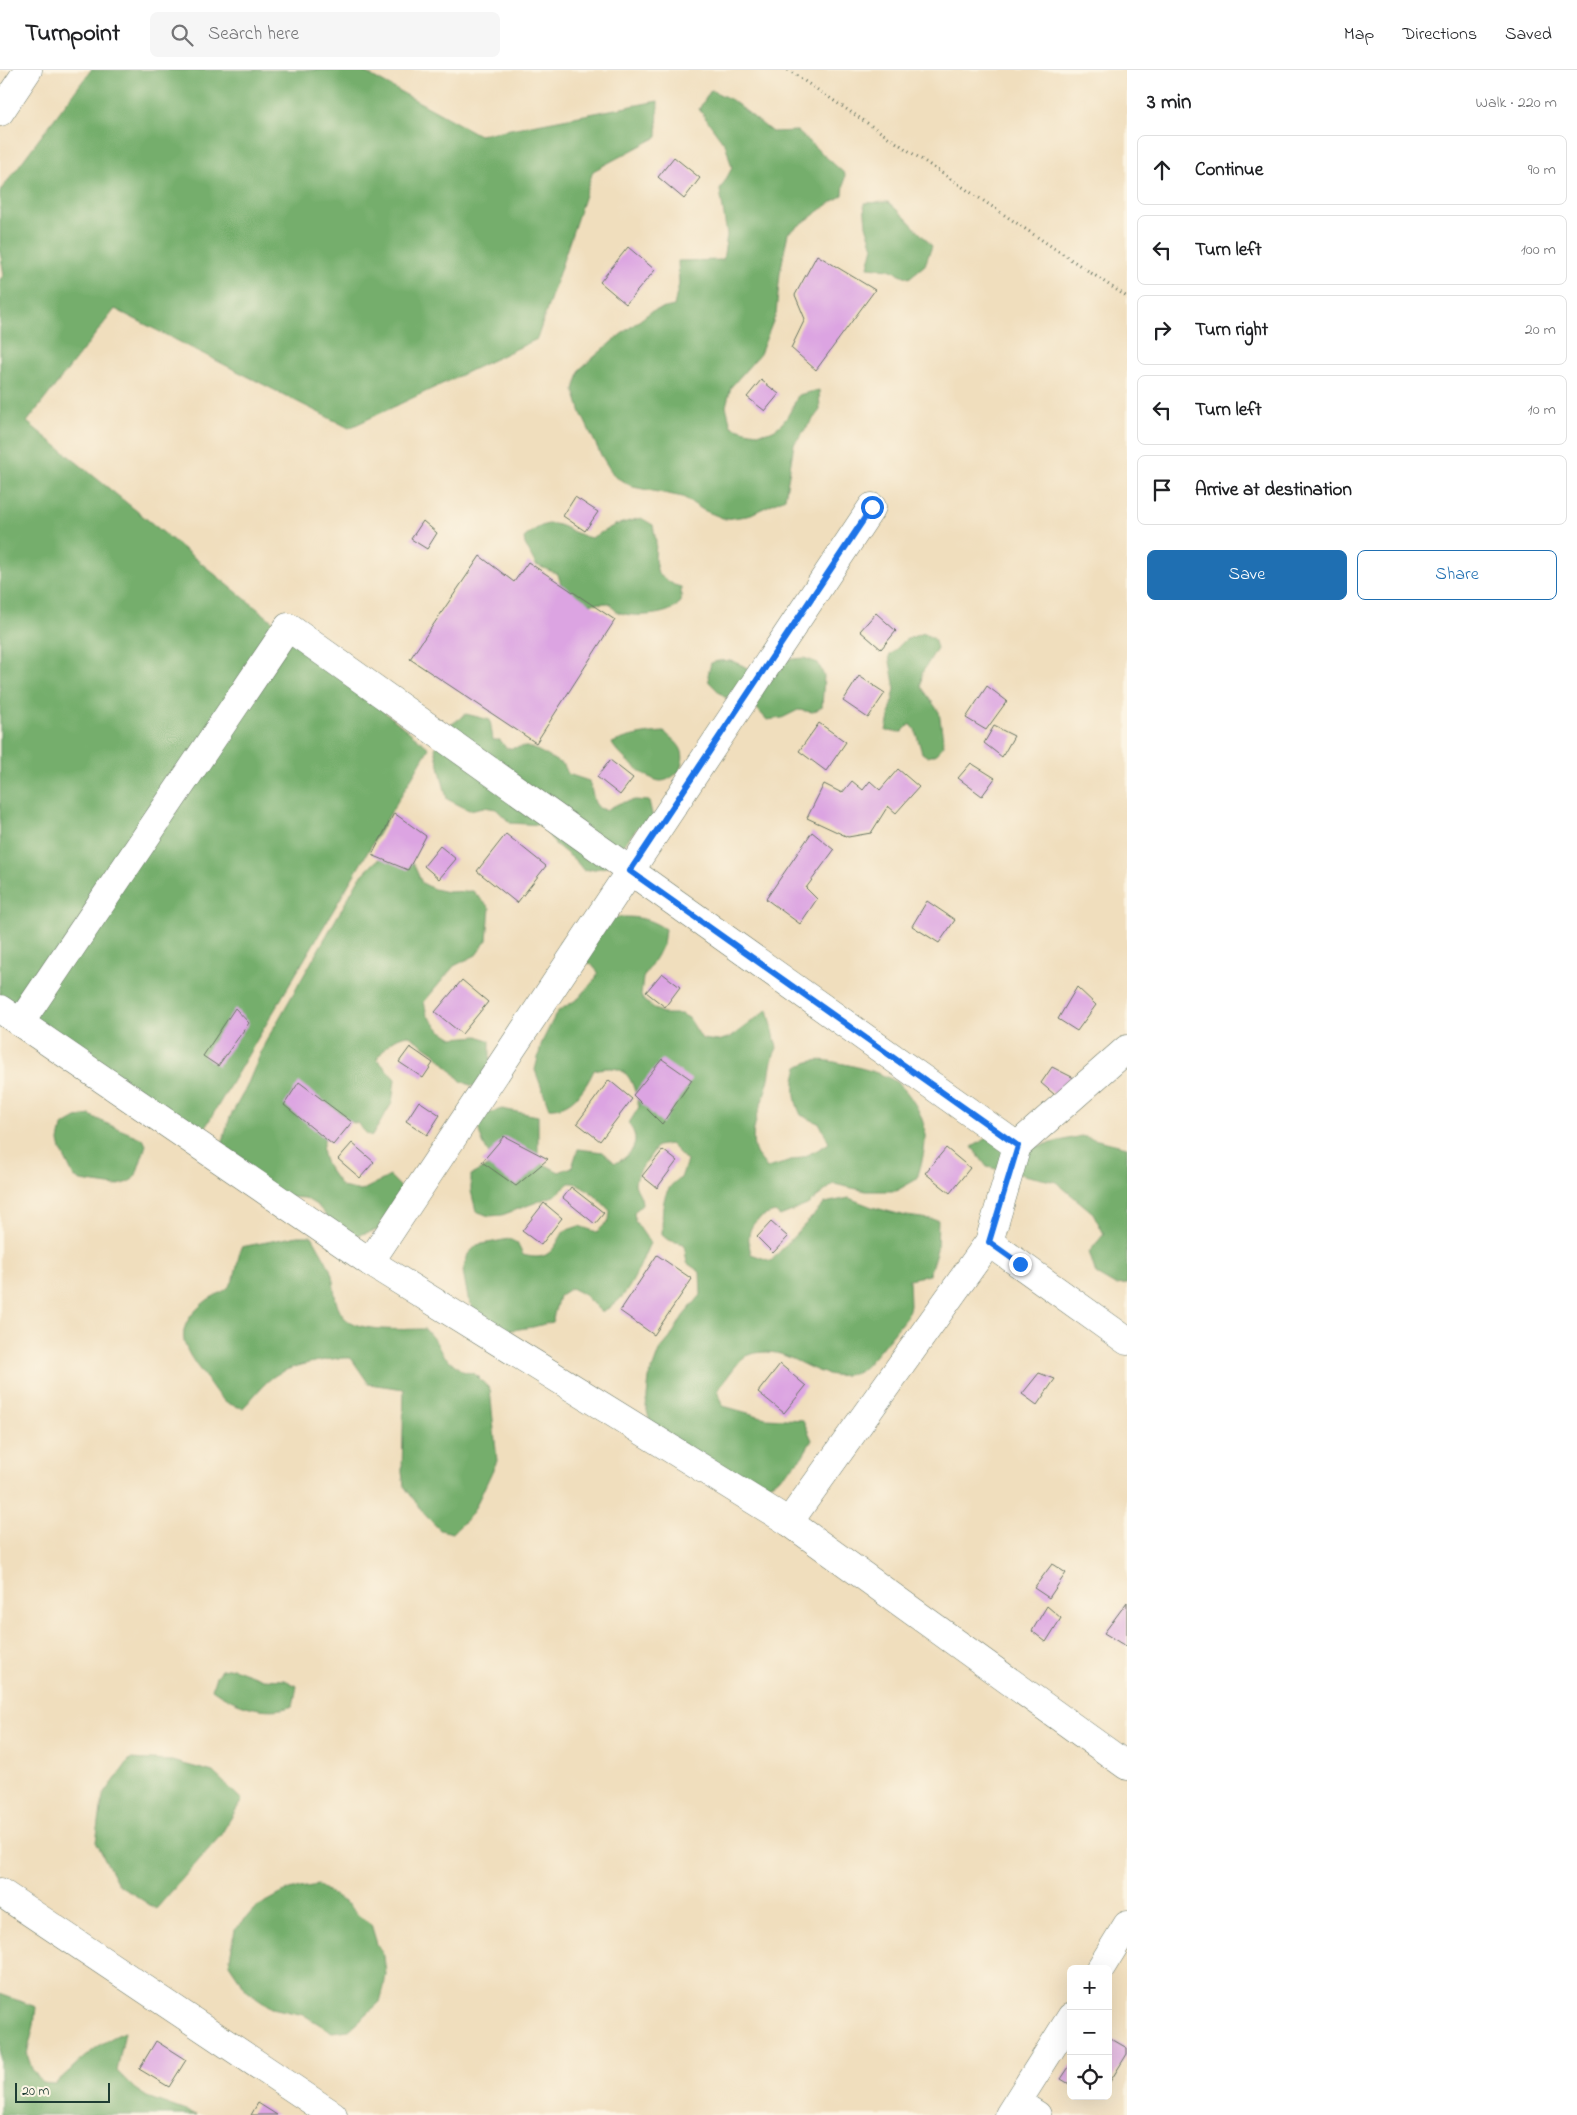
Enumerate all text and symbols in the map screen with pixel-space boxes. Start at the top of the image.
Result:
search box [150,12,500,57]
text: Turnpoint [25,17,120,52]
icon: search [168,21,196,49]
text: Search here [208,21,299,48]
text: Map [1344,22,1374,48]
text: Directions [1402,22,1477,48]
text: Saved [1505,22,1552,48]
text: 3 min [1147,88,1191,118]
text: Walk · 220 m [1476,91,1557,115]
icon: ahead [1148,156,1176,184]
text: Continue [1195,157,1263,184]
text: 90 m [1528,158,1556,182]
icon: left [1148,236,1176,264]
text: Turn left [1195,237,1262,264]
text: 100 m [1521,238,1556,262]
icon: right [1148,316,1176,344]
text: Turn right [1195,317,1268,344]
text: 20 m [1525,318,1556,342]
icon: left [1148,396,1176,424]
text: Turn left [1195,397,1262,424]
text: 10 m [1528,398,1556,422]
icon: arrive [1148,476,1176,504]
text: Arrive at destination [1195,477,1352,504]
route start [861,496,884,519]
button: Save [1147,550,1347,600]
button: Share [1357,550,1557,600]
route end [1009,1253,1032,1276]
map controls [1067,1965,1112,2100]
button: + [1067,1965,1112,2010]
button: − [1067,2010,1112,2055]
button: locate [1067,2055,1112,2100]
scale bar [15,2080,110,2103]
text: 20 m [22,2081,49,2102]

